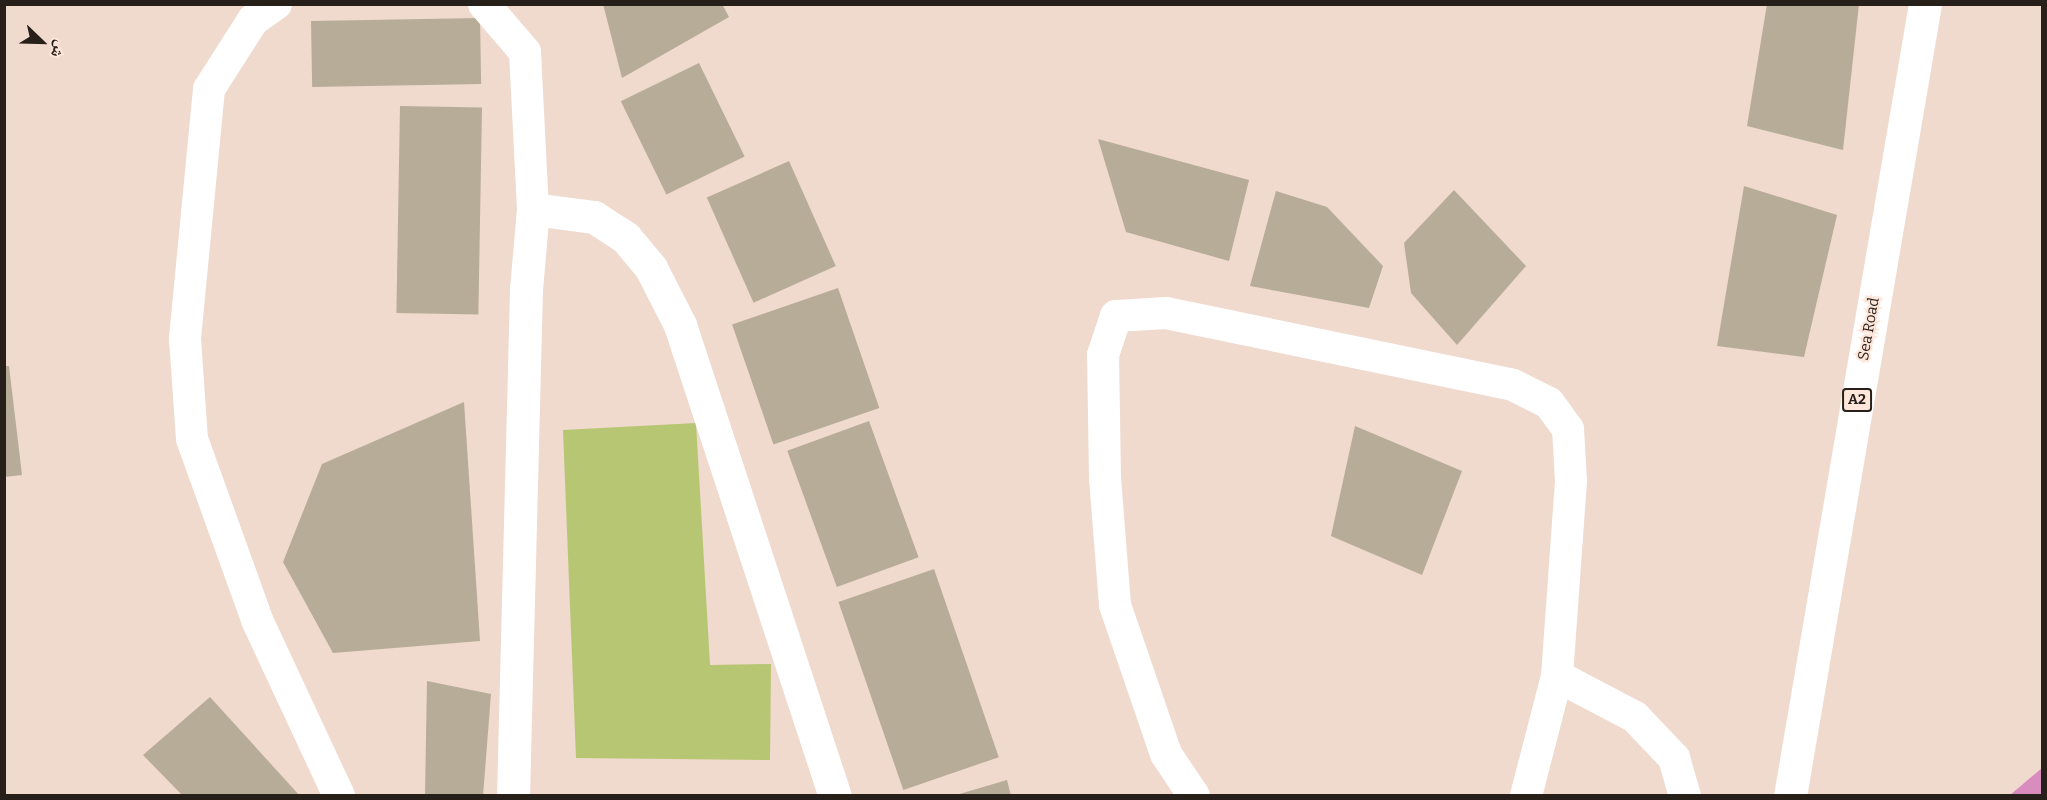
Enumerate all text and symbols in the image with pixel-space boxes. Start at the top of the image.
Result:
north arrow [12,12,72,72]
text: ش [47,38,71,61]
street label: Sea Road [1855,296,1883,362]
road number: A2 [1842,389,1872,411]

